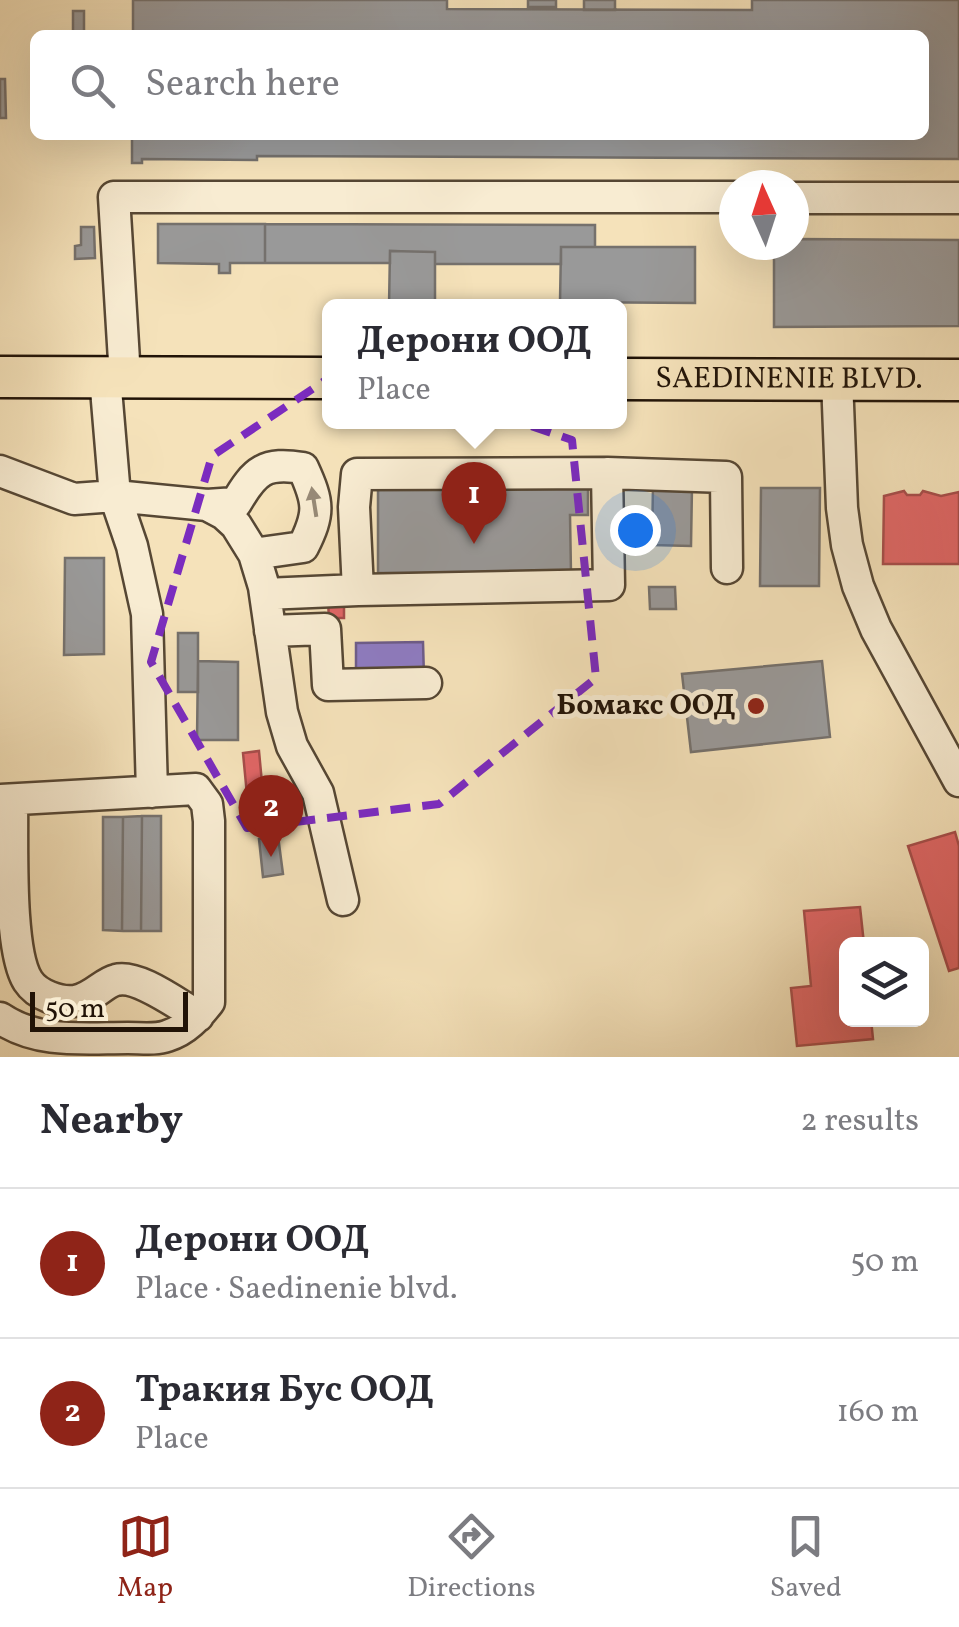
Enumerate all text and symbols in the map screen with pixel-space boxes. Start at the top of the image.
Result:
search box [30,30,929,140]
icon: search [65,58,120,113]
text: Search here [145,59,340,112]
north arrow [719,170,809,260]
popup [322,299,627,429]
text: Дерони ООД [357,316,592,369]
street label: SAEDINENIE BLVD. [655,358,923,401]
text: Place [357,369,431,413]
pin: 1 [442,462,506,544]
one-way arrow [306,485,321,517]
your location [610,505,661,556]
place label: Бомакс ООД [556,685,736,727]
marker: Бомакс ООД [745,695,767,717]
pin: 2 [238,774,304,857]
map controls [839,937,929,1027]
button: layers [839,937,929,1027]
scale bar [30,987,188,1032]
text: 50 m [45,990,105,1029]
text: Nearby [40,1093,183,1152]
text: 2 results [801,1100,919,1144]
text: Дерони ООД [135,1215,370,1268]
text: 1 [66,1241,79,1285]
text: 50 m [850,1241,919,1285]
text: Place · Saedinenie blvd. [135,1268,458,1312]
text: Тракия Бус ООД [135,1365,434,1418]
text: 2 [64,1391,81,1435]
text: 160 m [836,1391,919,1435]
text: Place [135,1418,209,1462]
tab: Map [117,1509,173,1608]
tab: Directions [407,1509,536,1608]
tab: Saved [770,1509,842,1608]

